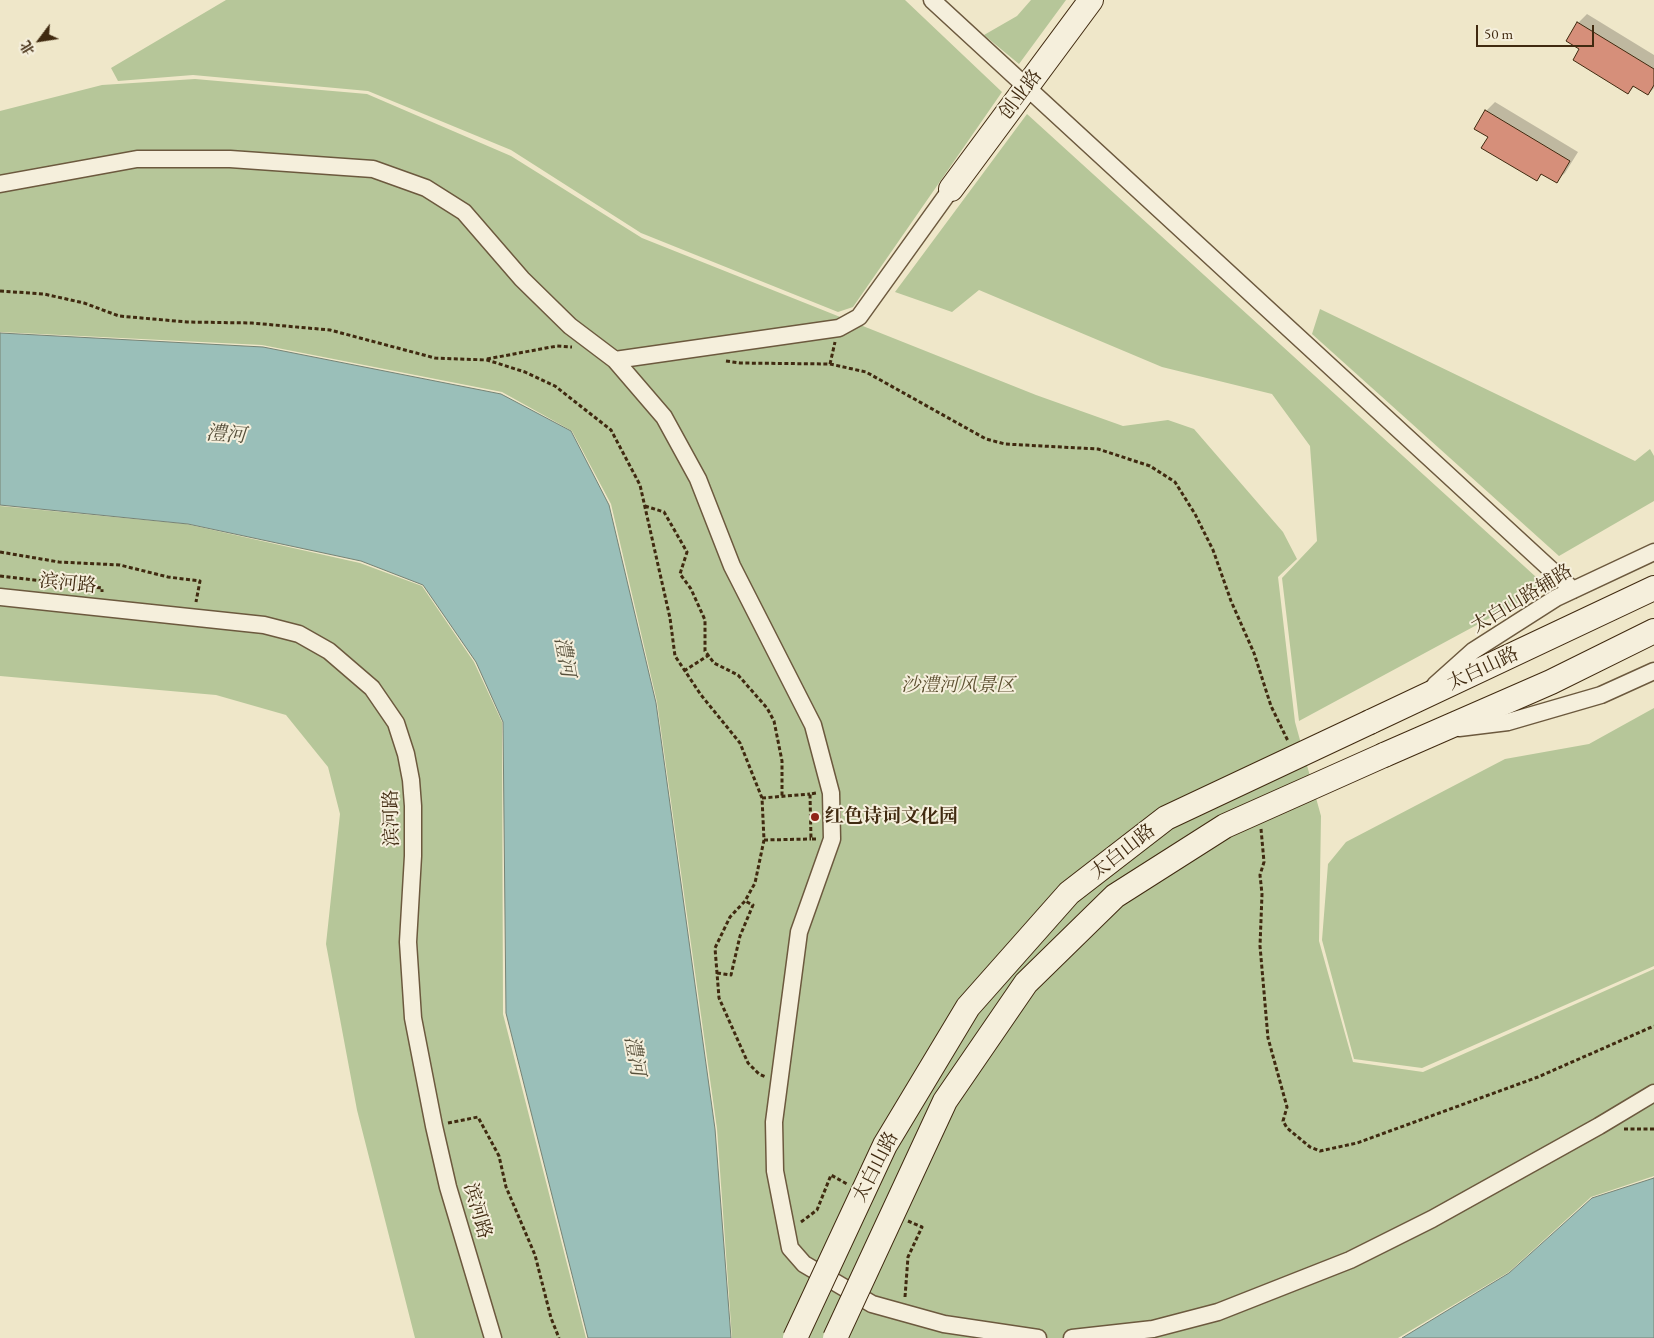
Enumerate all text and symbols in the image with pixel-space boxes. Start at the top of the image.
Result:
north arrow [15,15,65,65]
scale bar [1479,15,1596,47]
text: 50 m [1484,24,1513,43]
text: 北 [16,37,38,58]
street label: 创业路 [995,65,1047,125]
water label: 澧河 [205,422,247,448]
street label: 太白山路辅路 [1467,560,1577,638]
street label: 滨河路 [38,570,98,598]
water label: 澧河 [549,635,579,679]
street label: 太白山路 [1444,643,1522,695]
park label: 沙澧河风景区 [901,675,1015,697]
street label: 滨河路 [380,789,404,847]
place label: 红色诗词文化园 [825,806,958,828]
marker: 红色诗词文化园 [809,811,821,823]
street label: 太白山路 [1086,820,1160,884]
water label: 澧河 [619,1034,649,1078]
street label: 太白山路 [849,1128,903,1206]
street label: 滨河路 [458,1180,496,1242]

